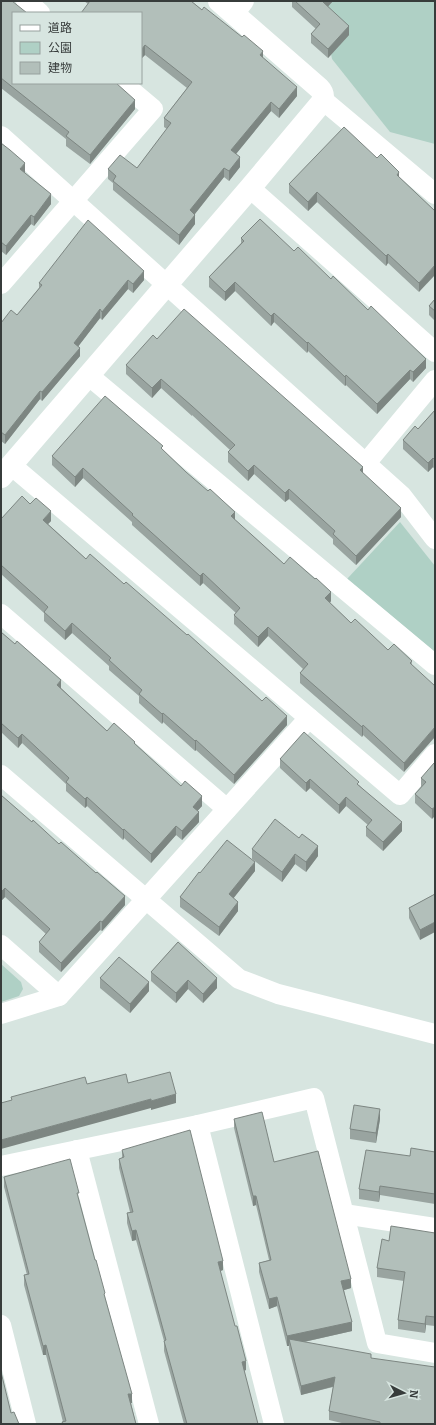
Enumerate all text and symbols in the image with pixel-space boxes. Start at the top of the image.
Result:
legend [12,12,142,84]
text: 道路 [48,21,72,35]
text: 公園 [48,41,72,55]
text: 建物 [48,61,72,75]
north arrow [384,1373,424,1413]
text: N [406,1389,420,1399]

